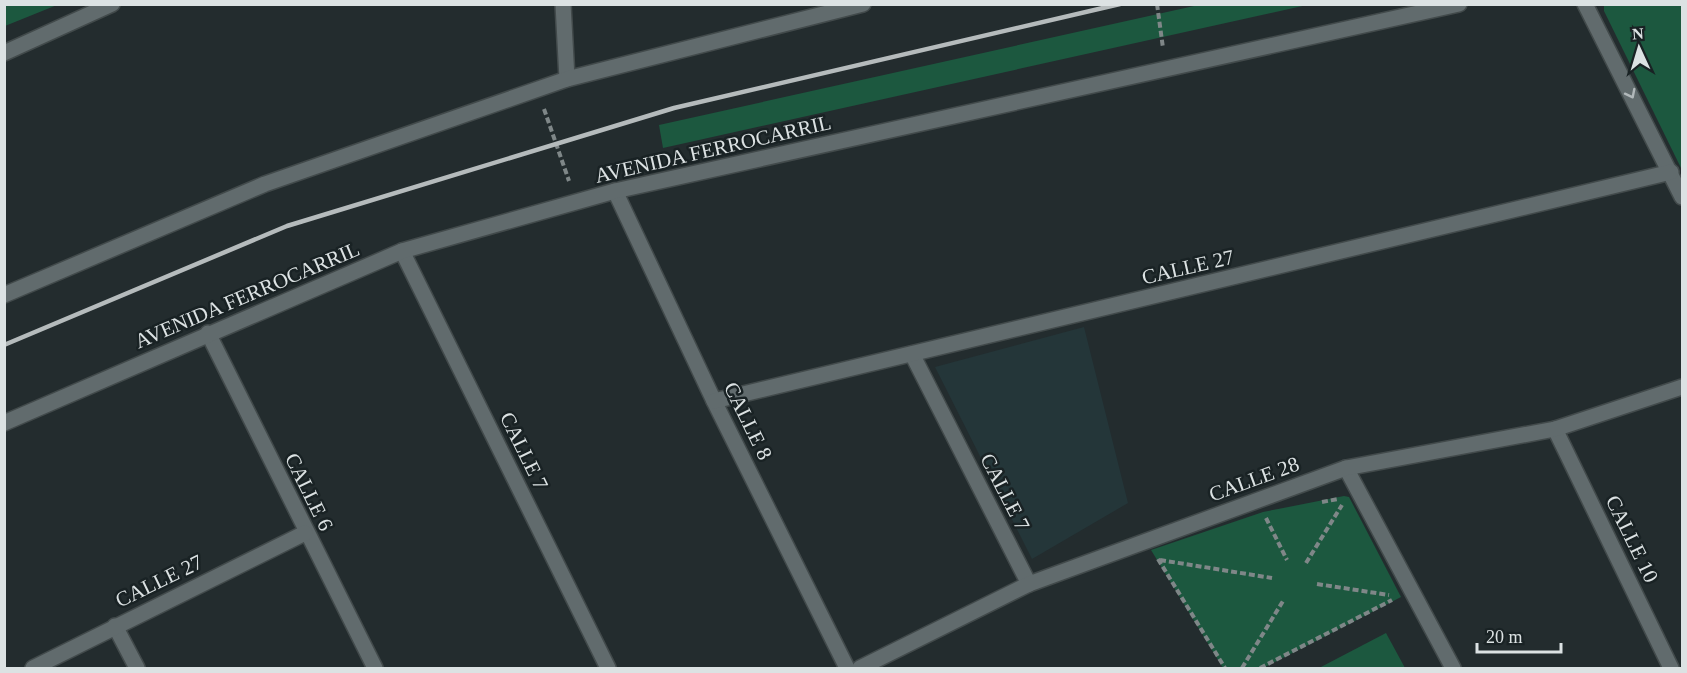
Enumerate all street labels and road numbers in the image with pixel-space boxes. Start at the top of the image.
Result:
street label: AVENIDA FERROCARRIL [593,110,833,188]
street label: AVENIDA FERROCARRIL [131,237,363,353]
street label: CALLE 27 [1140,245,1236,289]
street label: CALLE 8 [719,378,777,464]
street label: CALLE 7 [495,408,553,494]
street label: CALLE 6 [280,449,338,535]
street label: CALLE 7 [975,449,1035,535]
street label: CALLE 28 [1206,452,1302,506]
street label: CALLE 10 [1601,492,1663,586]
street label: CALLE 27 [112,550,206,612]

